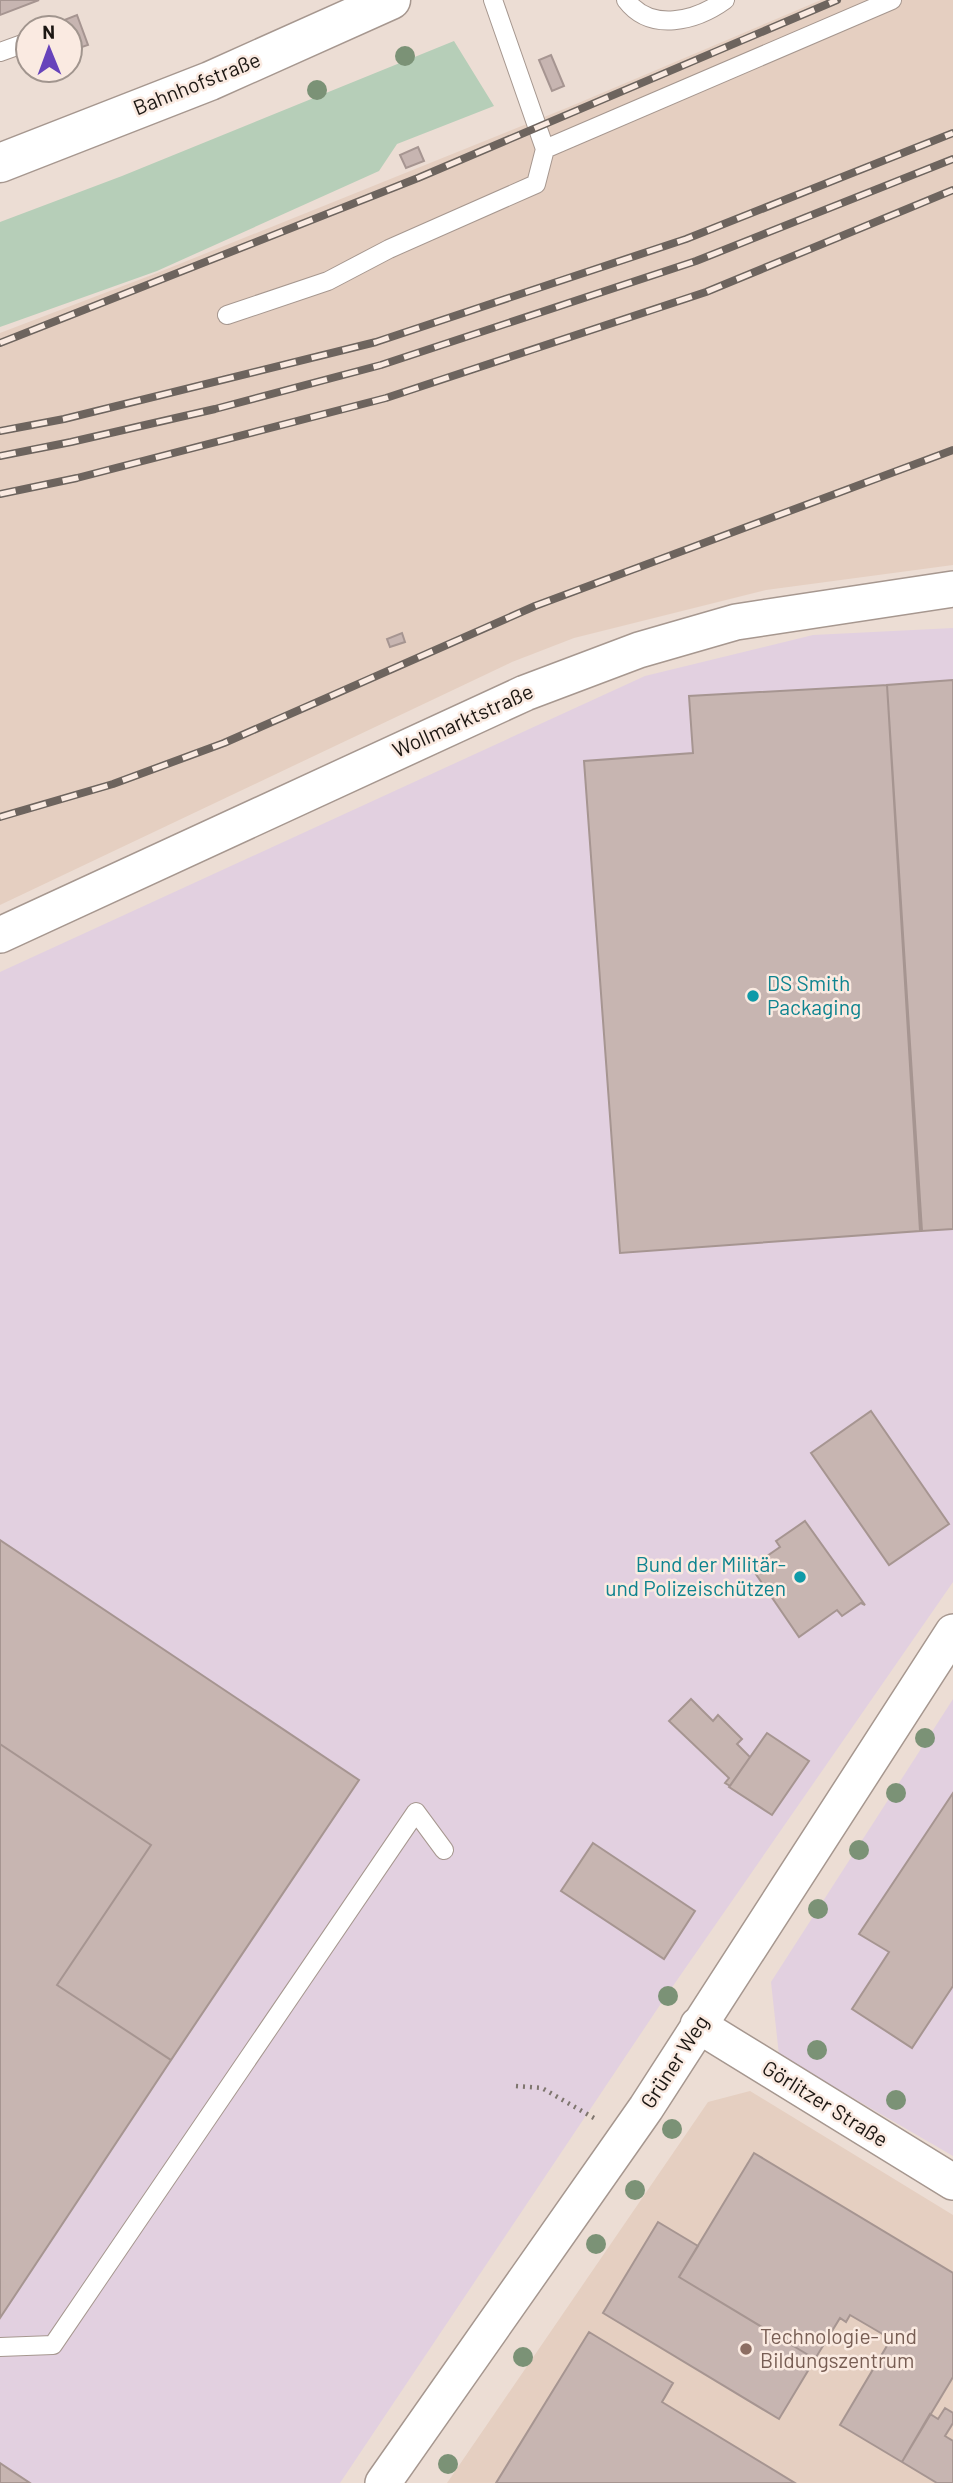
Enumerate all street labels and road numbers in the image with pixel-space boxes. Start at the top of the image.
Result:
street label: Bahnhofstraße [129,46,264,119]
street label: Wollmarktstraße [388,677,537,762]
street label: Grüner Weg [634,2010,713,2112]
street label: Görlitzer Straße [758,2054,893,2151]

